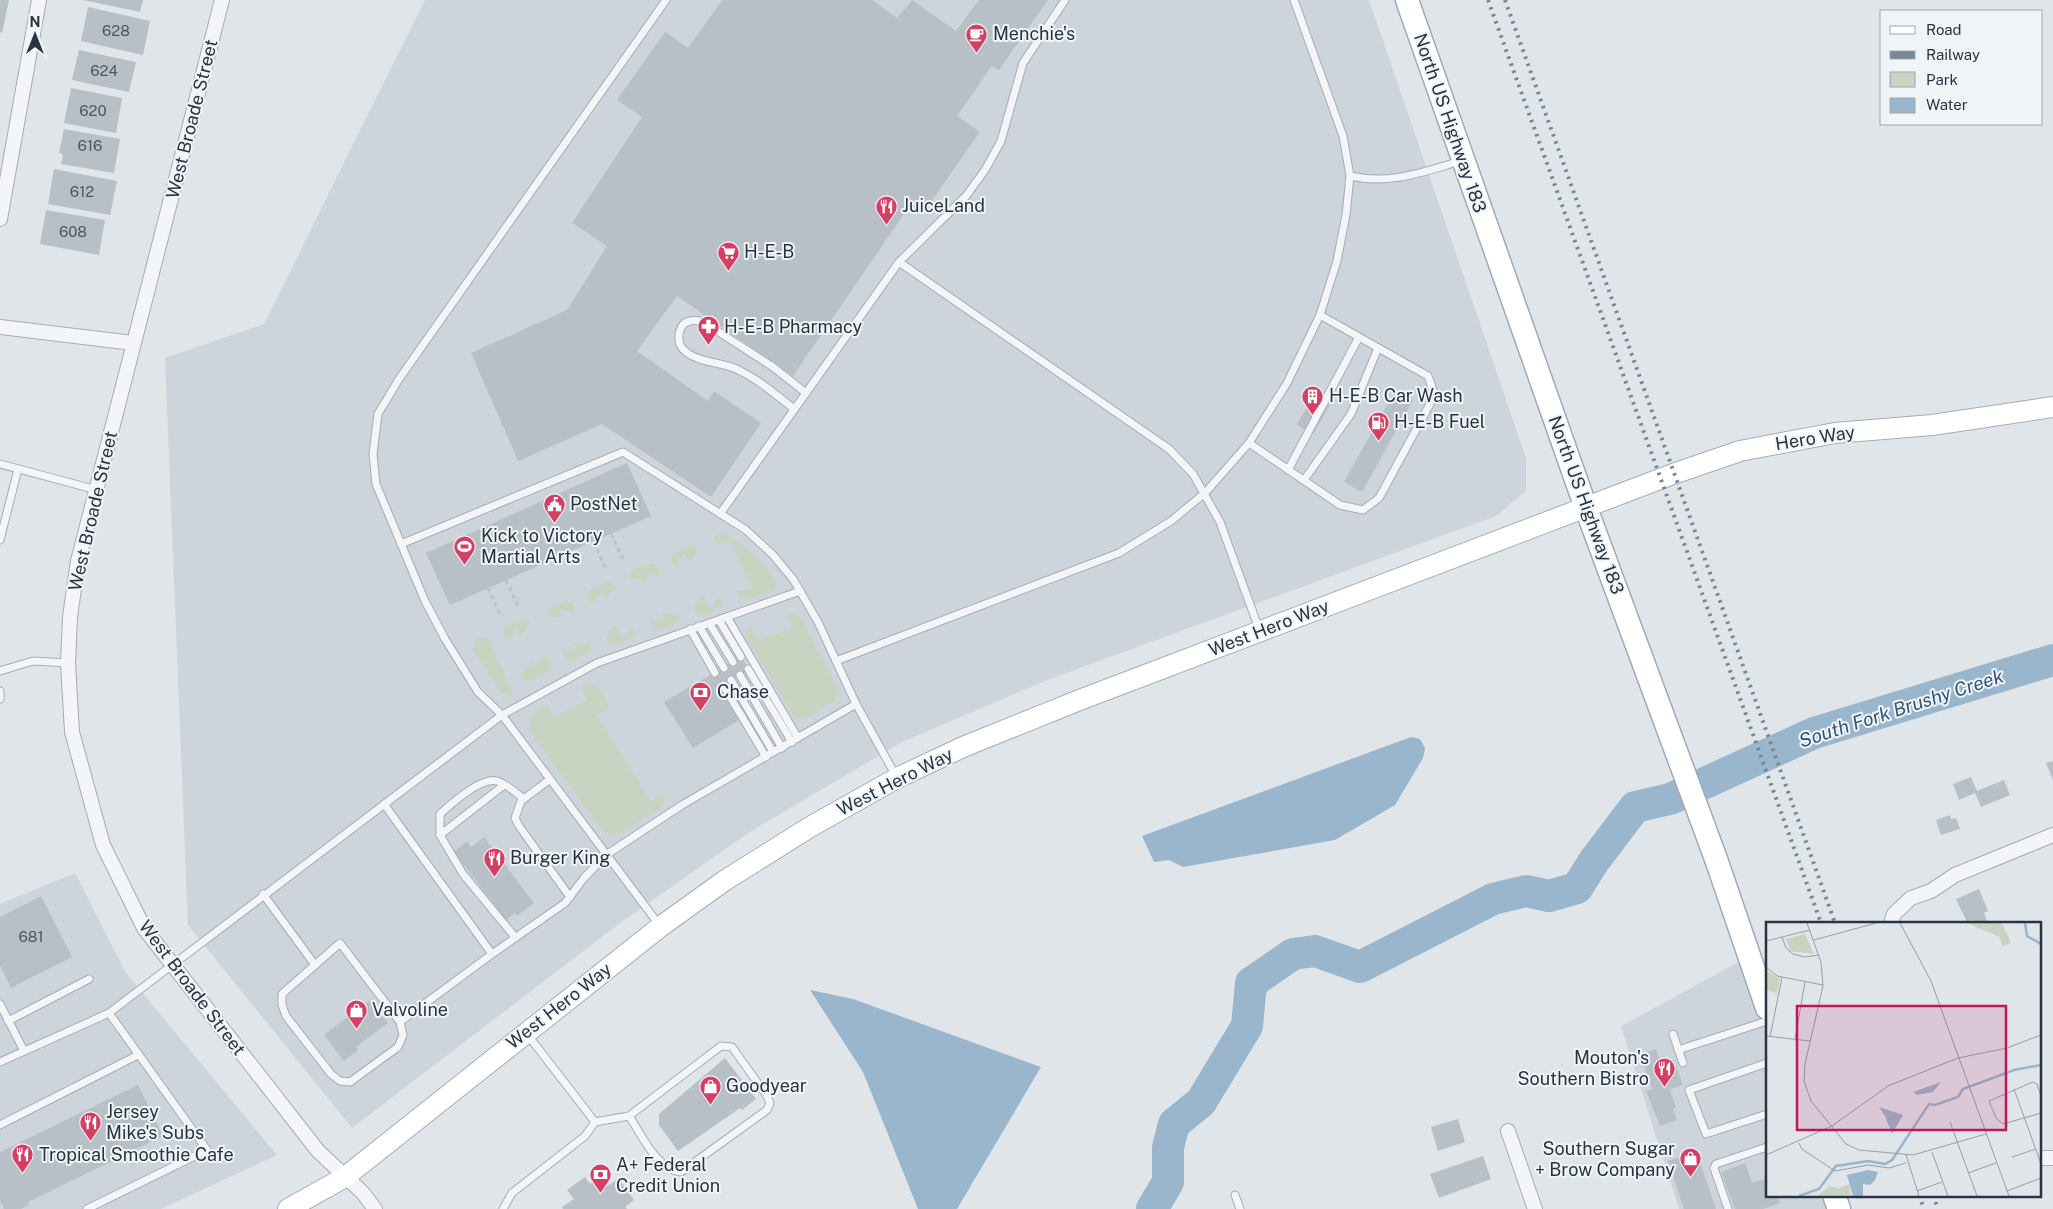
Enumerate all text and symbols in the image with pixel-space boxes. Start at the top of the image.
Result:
north arrow [10,10,60,60]
legend [1880,10,2043,125]
text: N [30,14,40,30]
text: Road [1926,21,1962,38]
house number: 628 [102,22,130,39]
cafe icon: Menchie's [965,22,989,53]
place label: Menchie's [993,23,1075,44]
street label: North US Highway 183 [1410,30,1491,215]
street label: West Broade Street [162,37,221,201]
text: Railway [1926,46,1980,63]
house number: 624 [90,62,118,79]
text: Park [1926,71,1958,88]
text: Water [1926,96,1968,113]
house number: 620 [79,102,107,119]
house number: 616 [78,137,102,154]
house number: 612 [70,183,94,200]
restaurant icon: JuiceLand [874,194,898,225]
place label: JuiceLand [902,195,985,216]
house number: 608 [59,223,87,240]
supermarket icon: H-E-B [716,240,740,271]
place label: H-E-B [744,241,794,262]
pharmacy icon: H-E-B Pharmacy [696,315,720,346]
place label: H-E-B Pharmacy [724,316,863,337]
building icon: H-E-B Car Wash [1301,384,1325,415]
place label: H-E-B Car Wash [1329,385,1463,406]
fuel station icon: H-E-B Fuel [1366,410,1390,441]
place label: H-E-B Fuel [1394,411,1485,432]
street label: North US Highway 183 [1544,413,1629,597]
street label: Hero Way [1774,421,1857,454]
street label: West Broade Street [64,429,121,593]
public building icon: PostNet [542,492,566,523]
place label: PostNet [570,493,638,514]
place label: Kick to Victory Martial Arts [481,525,603,567]
sports icon: Kick to Victory Martial Arts [453,534,477,565]
street label: West Hero Way [1206,595,1332,660]
water label: South Fork Brushy Creek [1796,664,2007,751]
bank icon: Chase [689,680,713,711]
place label: Chase [717,681,769,702]
street label: West Hero Way [833,743,957,820]
restaurant icon: Burger King [482,846,506,877]
place label: Burger King [510,847,610,868]
street label: West Broade Street [135,916,250,1059]
inset map [1766,922,2040,1196]
house number: 681 [18,928,44,945]
street label: West Hero Way [502,958,616,1053]
shop icon: Valvoline [344,998,368,1029]
place label: Valvoline [372,999,448,1020]
place label: Mouton's Southern Bistro [1517,1047,1649,1089]
restaurant icon: Mouton's Southern Bistro [1653,1056,1677,1087]
shop icon: Goodyear [698,1074,722,1105]
place label: Goodyear [726,1075,807,1096]
place label: Jersey Mike's Subs [106,1101,204,1143]
restaurant icon: Jersey Mike's Subs [78,1110,102,1141]
place label: Southern Sugar + Brow Company [1535,1138,1675,1180]
restaurant icon: Tropical Smoothie Cafe [11,1143,35,1174]
place label: Tropical Smoothie Cafe [39,1144,234,1165]
shop icon: Southern Sugar + Brow Company [1679,1147,1703,1178]
place label: A+ Federal Credit Union [616,1154,720,1196]
bank icon: A+ Federal Credit Union [588,1163,612,1194]

